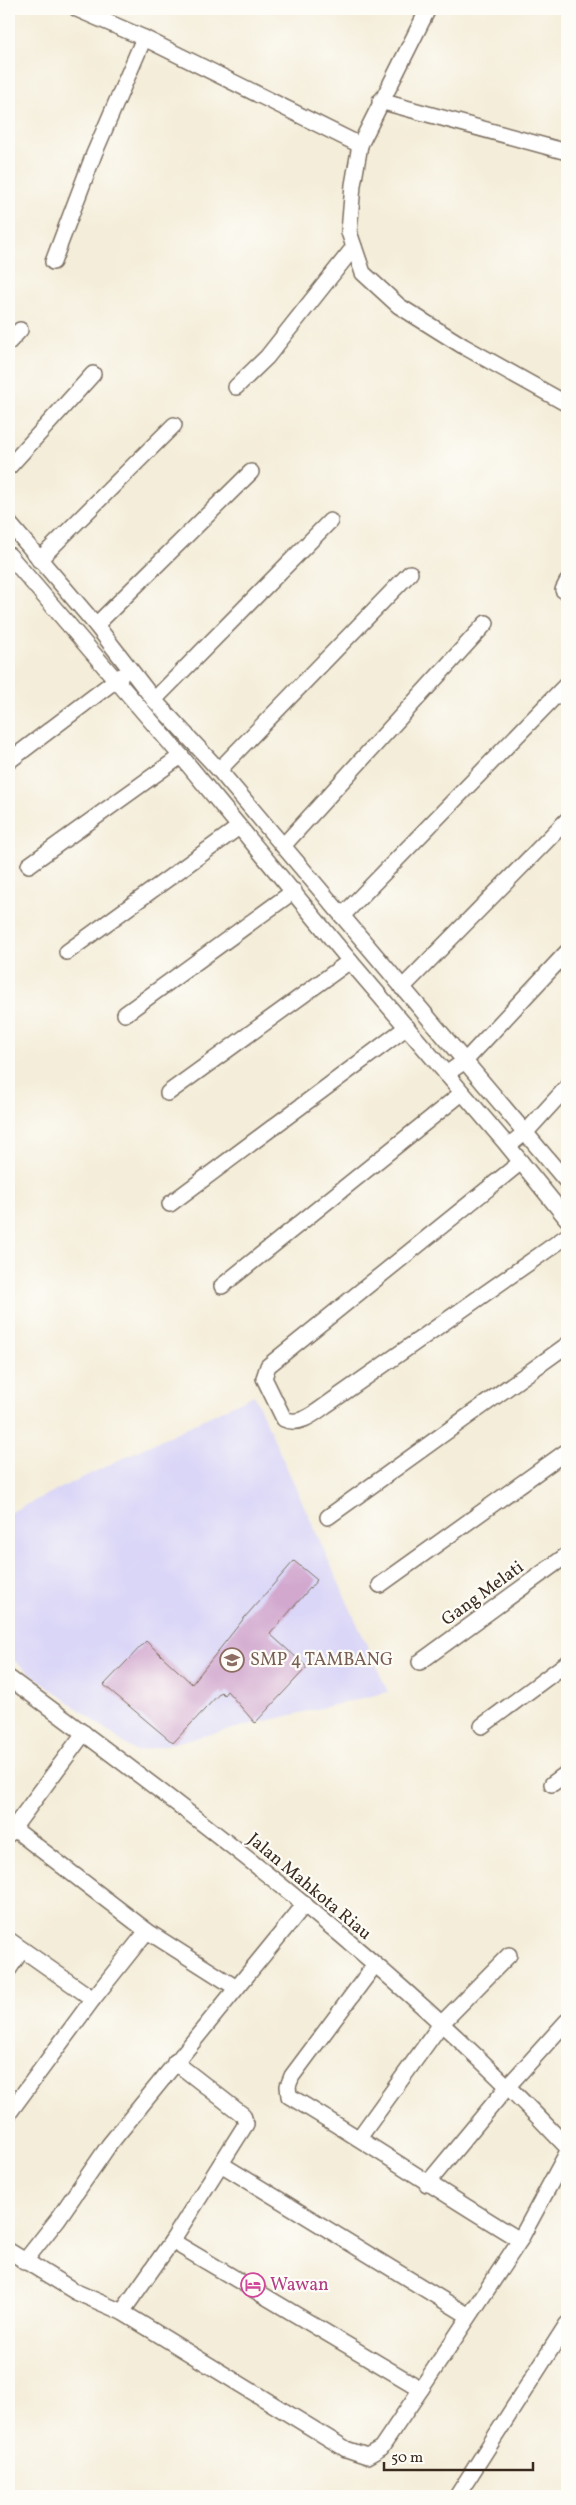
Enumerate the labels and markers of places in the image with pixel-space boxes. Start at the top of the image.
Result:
school or university icon: SMP 4 TAMBANG [219,1647,245,1673]
place label: SMP 4 TAMBANG [250,1648,393,1673]
hotel icon: Wawan [240,2272,266,2298]
place label: Wawan [270,2273,329,2298]

